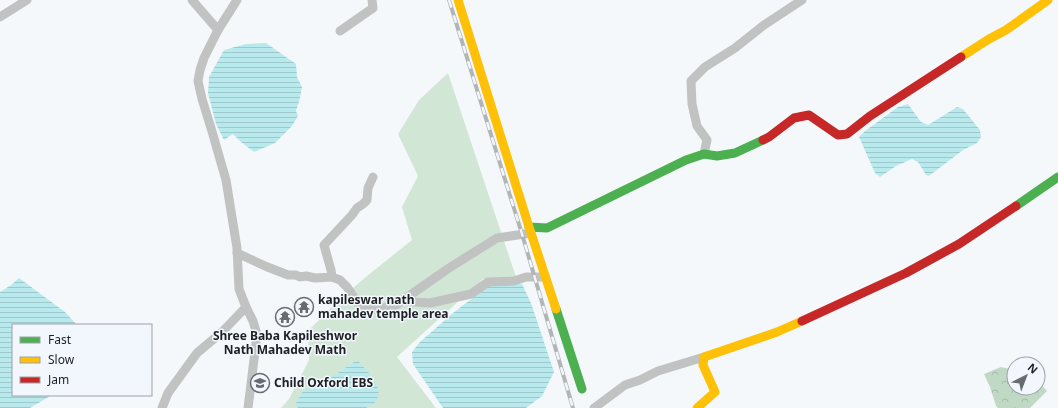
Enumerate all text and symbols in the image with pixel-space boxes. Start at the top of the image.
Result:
place label: kapileswar nath mahadev temple area [318,291,449,322]
temple icon: kapileswar nath mahadev temple area [293,296,315,318]
temple icon: Shree Baba Kapileshwor Nath Mahadev Math [274,306,296,328]
legend [12,324,152,396]
place label: Shree Baba Kapileshwor Nath Mahadev Math [213,327,358,358]
text: Fast [48,331,72,348]
text: Slow [48,351,75,368]
north arrow [1006,356,1046,396]
text: N [1025,360,1041,377]
text: Jam [47,371,69,388]
school or university icon: Child Oxford EBS [249,372,271,394]
place label: Child Oxford EBS [274,374,373,391]

